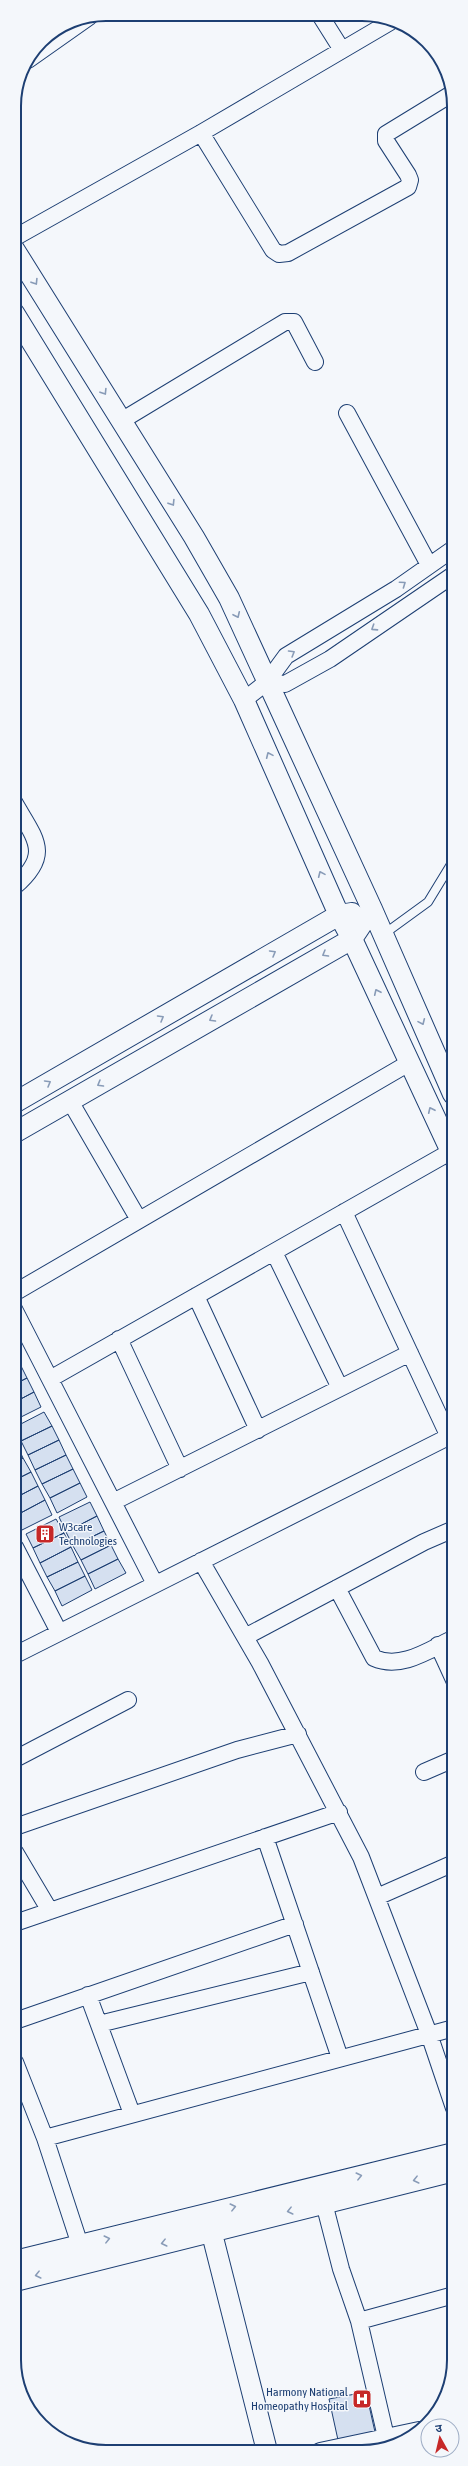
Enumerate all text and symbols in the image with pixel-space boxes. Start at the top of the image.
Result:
one-way arrow [30,278,38,285]
one-way arrow [99,388,106,395]
one-way arrow [168,499,175,506]
one-way arrow [398,582,405,589]
one-way arrow [232,611,240,619]
one-way arrow [371,623,378,630]
one-way arrow [288,650,295,657]
one-way arrow [266,752,274,760]
one-way arrow [318,871,326,879]
one-way arrow [322,950,329,957]
one-way arrow [269,951,276,958]
one-way arrow [373,988,381,995]
one-way arrow [209,1015,216,1022]
one-way arrow [157,1016,164,1023]
one-way arrow [417,1017,425,1025]
one-way arrow [96,1080,104,1087]
one-way arrow [44,1081,51,1088]
one-way arrow [428,1106,436,1114]
place label: W3care Technologies [59,1520,117,1548]
building icon: W3care Technologies [34,1523,56,1545]
one-way arrow [356,2173,363,2181]
one-way arrow [413,2175,420,2184]
one-way arrow [230,2204,236,2212]
one-way arrow [287,2206,294,2215]
one-way arrow [104,2235,110,2243]
one-way arrow [160,2238,167,2247]
one-way arrow [34,2270,41,2279]
place label: Harmony National Homeopathy Hospital [251,2385,349,2413]
hospital icon: Harmony National Homeopathy Hospital [351,2388,373,2410]
north arrow [420,2418,460,2458]
text: उ [435,2422,443,2434]

